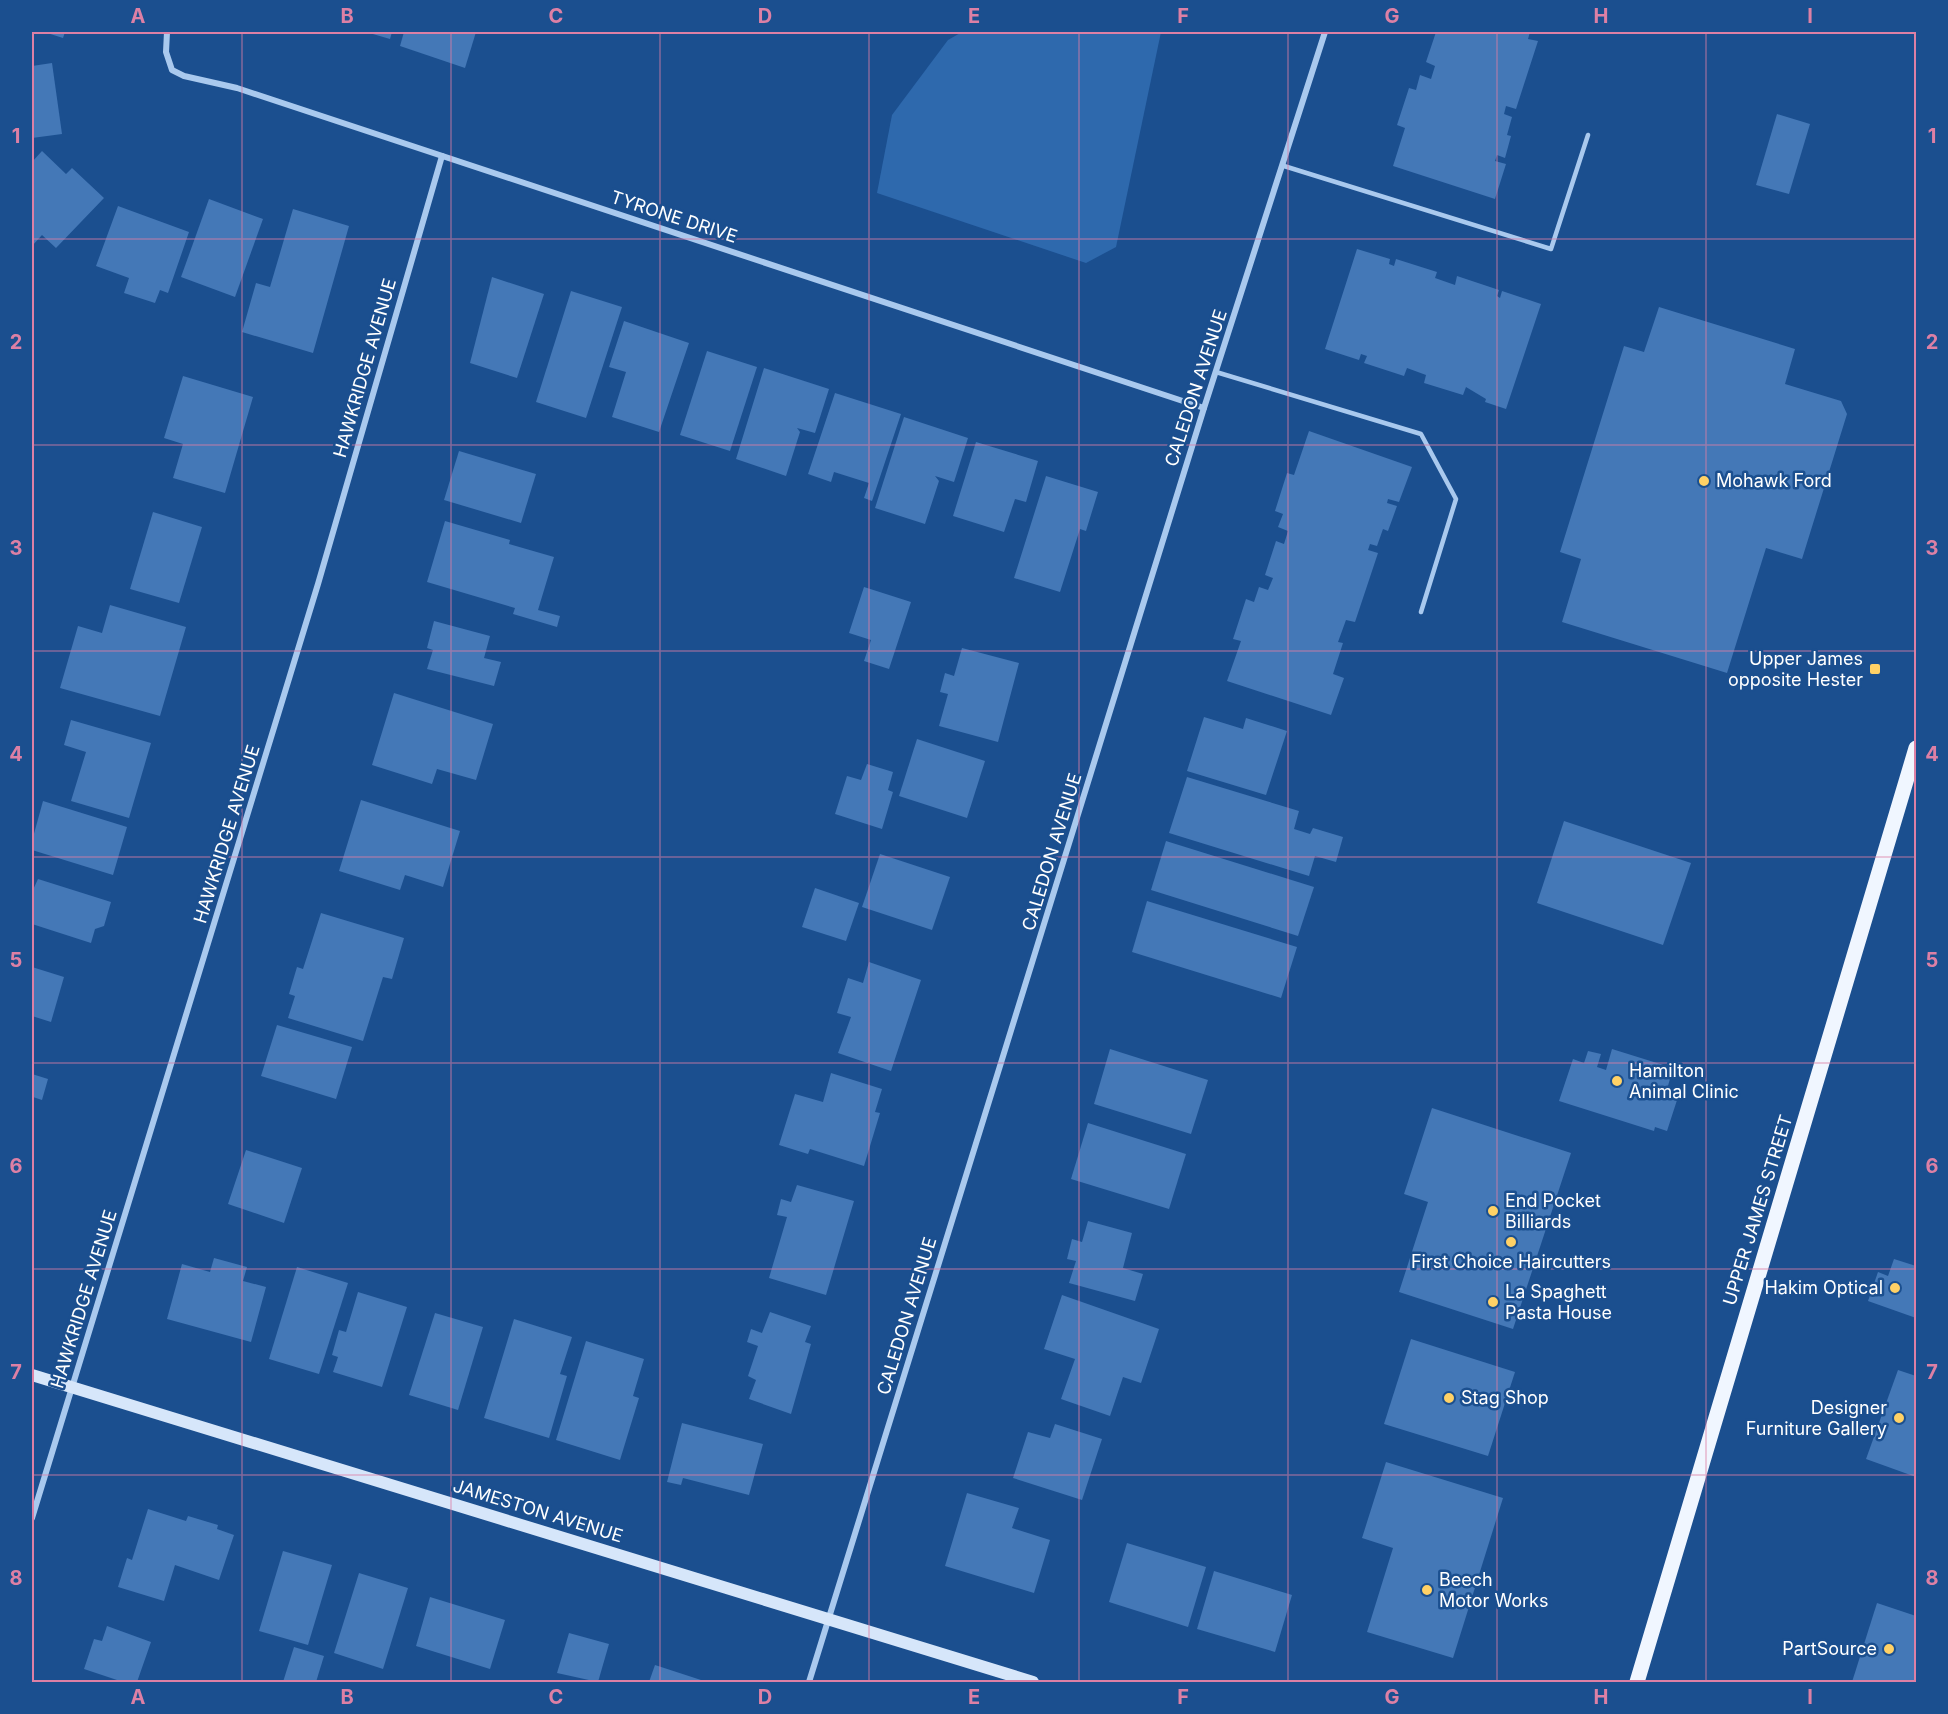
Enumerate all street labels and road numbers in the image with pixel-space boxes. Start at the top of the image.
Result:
street label: TYRONE DRIVE [608,186,740,247]
street label: HAWKRIDGE AVENUE [329,276,400,460]
street label: CALEDON AVENUE [1160,307,1231,469]
street label: HAWKRIDGE AVENUE [189,742,264,926]
street label: CALEDON AVENUE [1018,770,1086,933]
street label: UPPER JAMES STREET [1719,1112,1796,1308]
street label: HAWKRIDGE AVENUE [46,1207,121,1391]
street label: CALEDON AVENUE [873,1234,941,1397]
street label: JAMESTON AVENUE [451,1475,626,1546]

